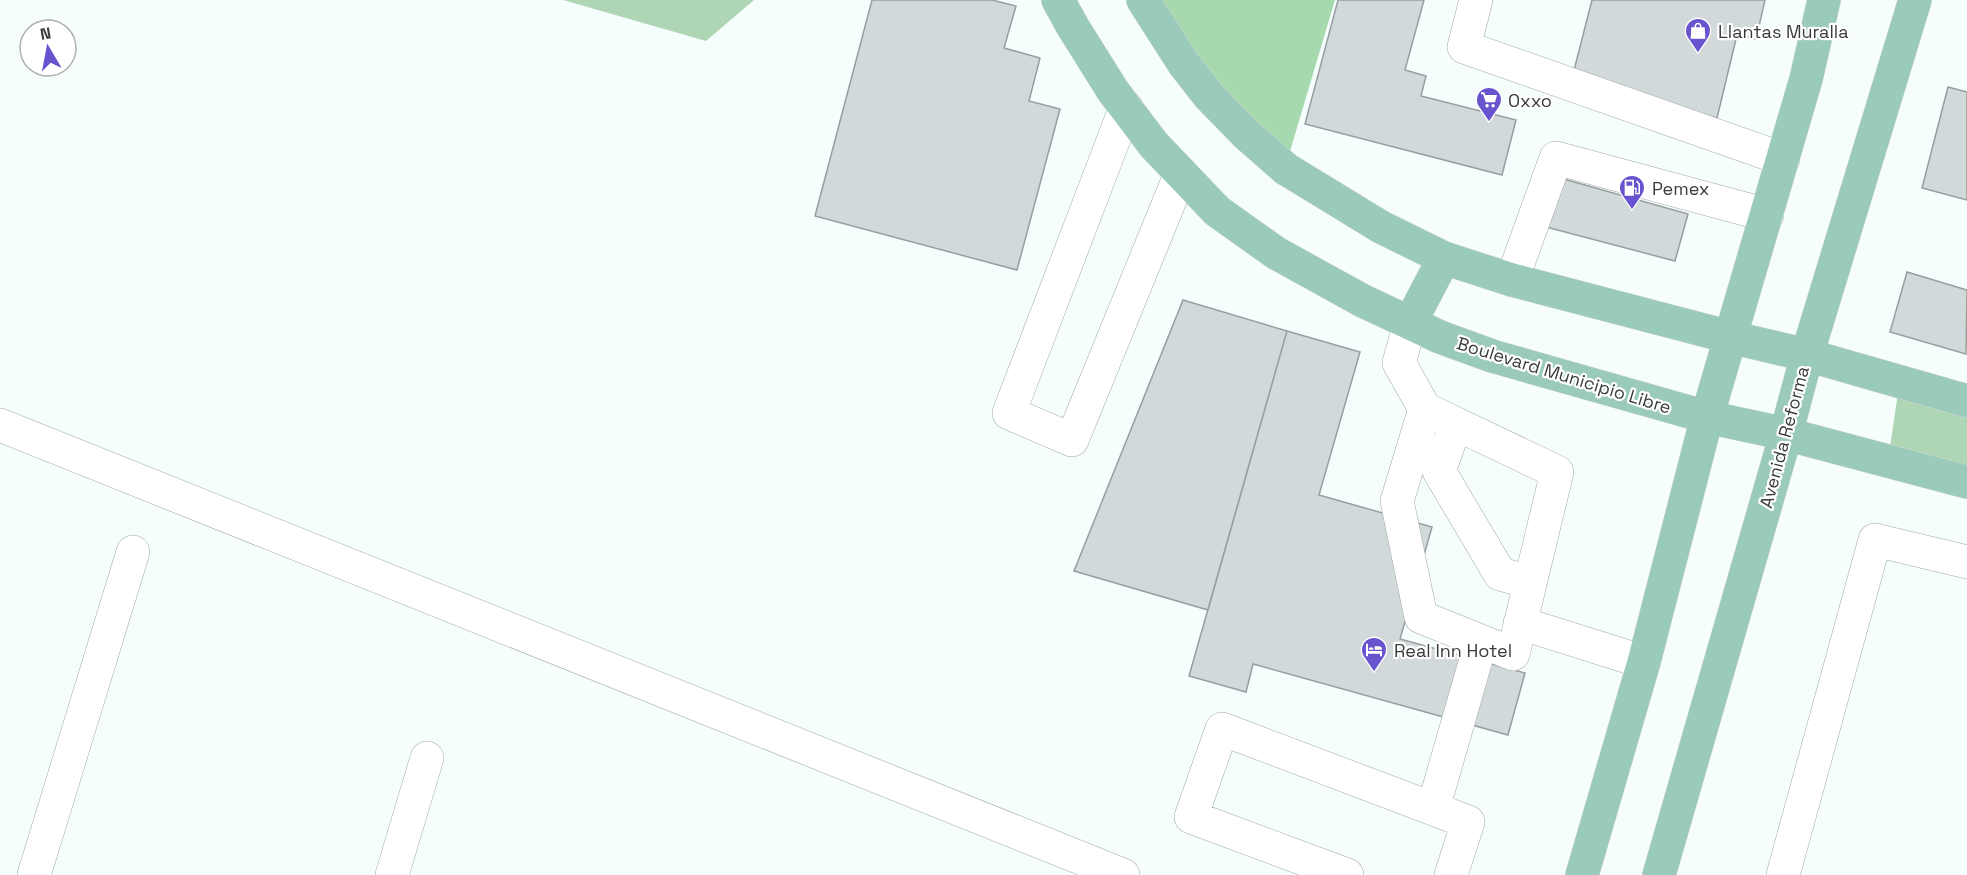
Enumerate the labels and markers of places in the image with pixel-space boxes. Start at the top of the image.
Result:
shop icon: Llantas Muralla [1683,16,1713,54]
place label: Llantas Muralla [1718,20,1849,43]
supermarket icon: Oxxo [1474,85,1504,123]
place label: Oxxo [1508,89,1552,112]
fuel station icon: Pemex [1617,173,1647,211]
place label: Pemex [1652,177,1709,200]
hotel icon: Real Inn Hotel [1359,635,1389,673]
place label: Real Inn Hotel [1394,639,1512,662]

